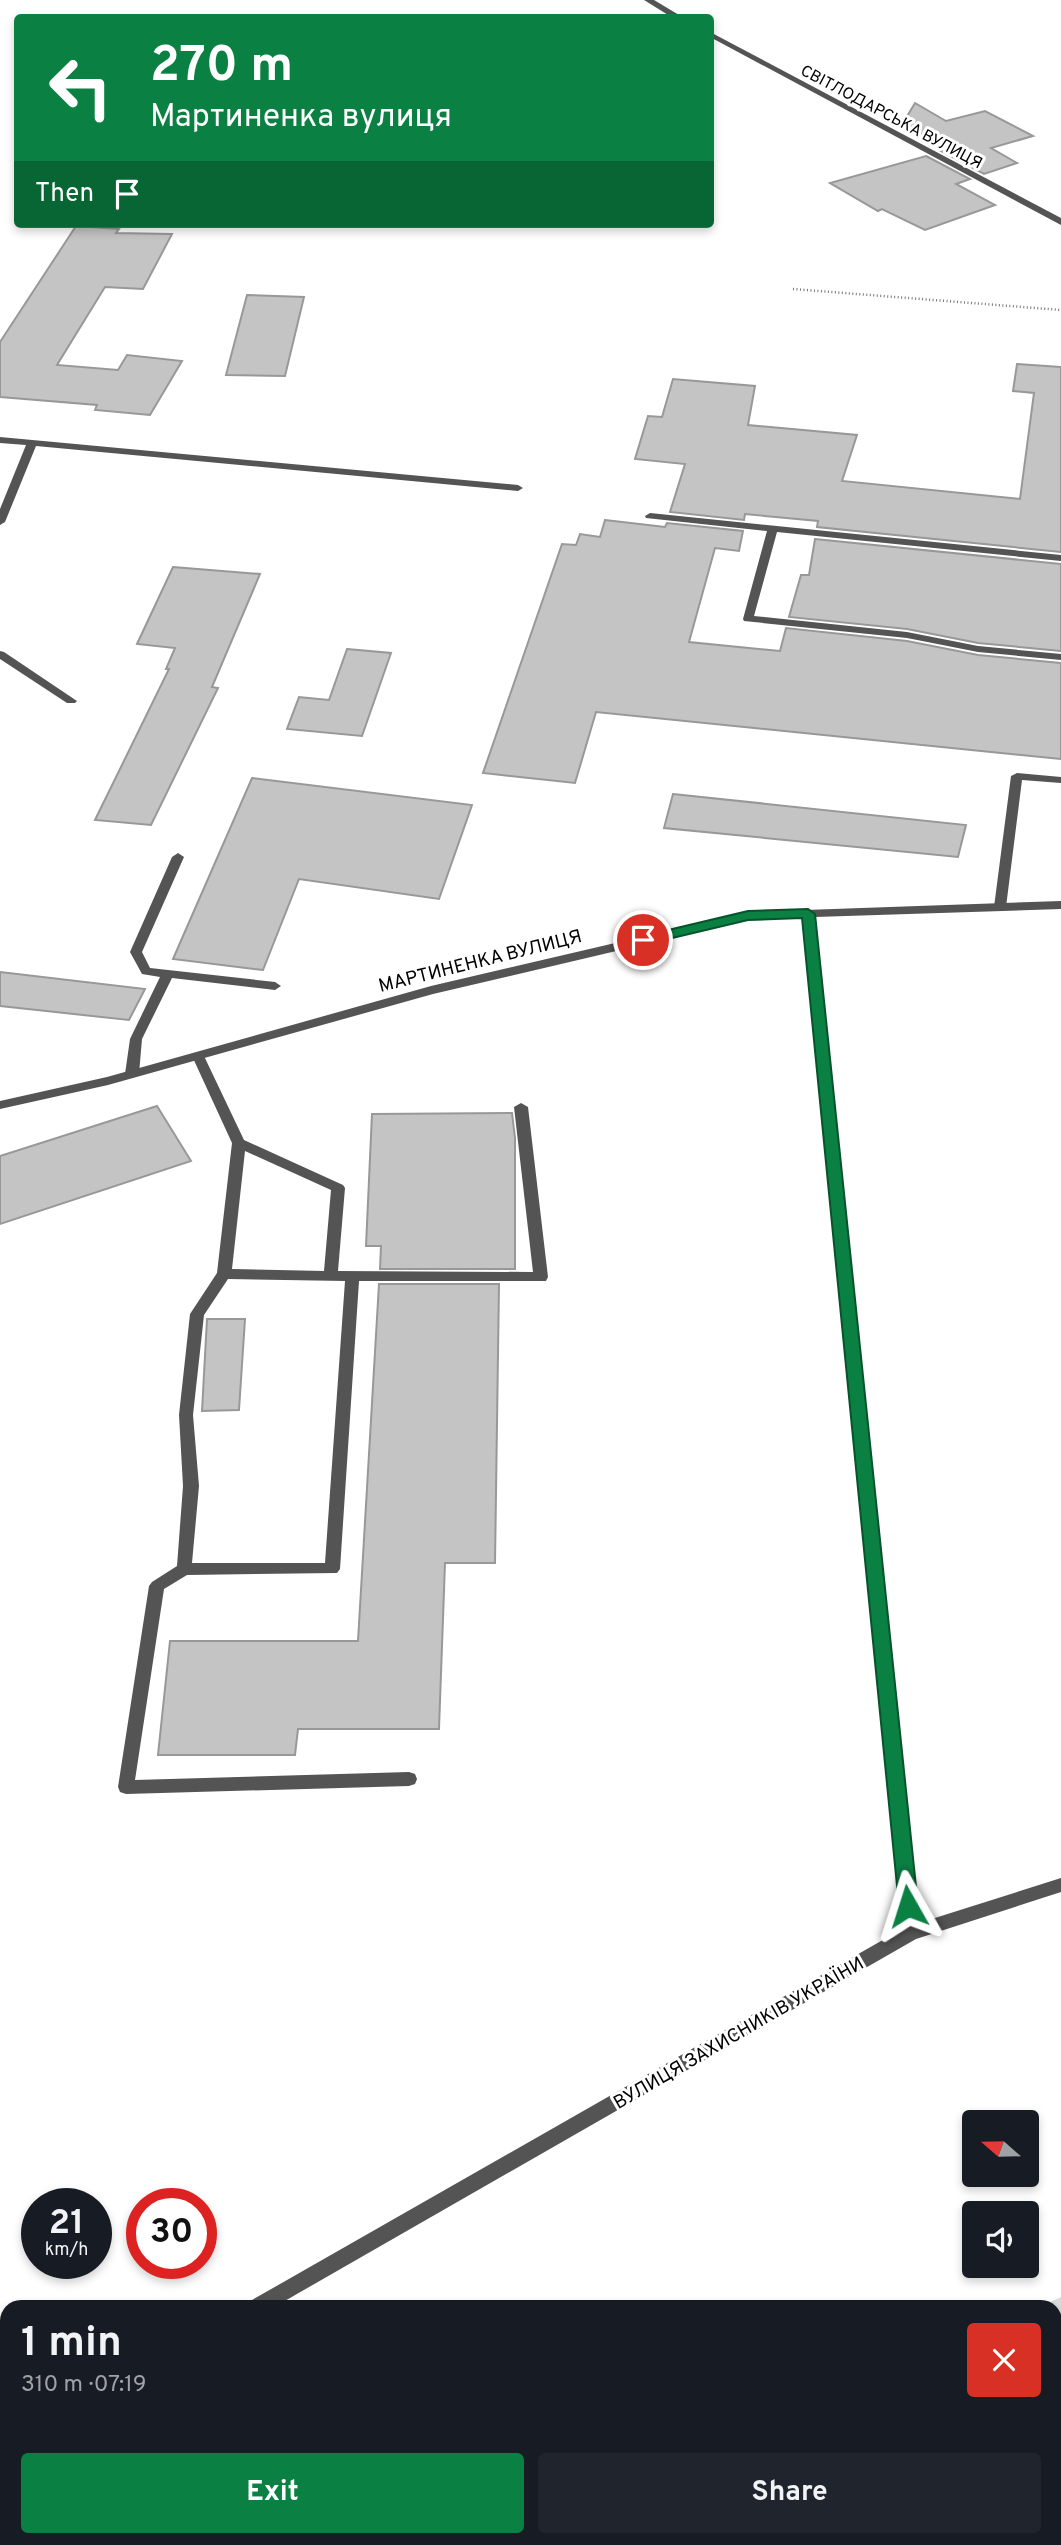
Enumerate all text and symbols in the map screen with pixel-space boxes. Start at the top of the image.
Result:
text: 270 m [150,37,293,99]
icon: left [35,42,126,133]
street label: СВІТЛОДАРСЬКА ВУЛИЦЯ [797,61,985,174]
text: Мартиненка вулиця [150,98,452,138]
icon: arrive [108,175,146,213]
text: Then [35,178,94,211]
pin [613,910,673,970]
icon: arrive [624,921,662,959]
street label: МАРТИНЕНКА ВУЛИЦЯ [376,925,585,999]
position arrow [871,1869,945,1943]
street label: ВУЛИЦЯ ЗАХИСНИКІВ УКРАЇНИ [609,1951,869,2115]
north arrow [962,2110,1040,2188]
map controls [962,2110,1039,2278]
speed limit sign: 30 [126,2188,217,2279]
button: sound [962,2201,1039,2278]
text: 21 [49,2202,84,2246]
text: km/h [45,2239,88,2262]
text: 1 min [21,2318,122,2371]
button: close [967,2323,1041,2397]
text: 310 m · 07:19 [21,2371,147,2400]
button: Exit [21,2453,524,2533]
button: Share [538,2453,1041,2533]

